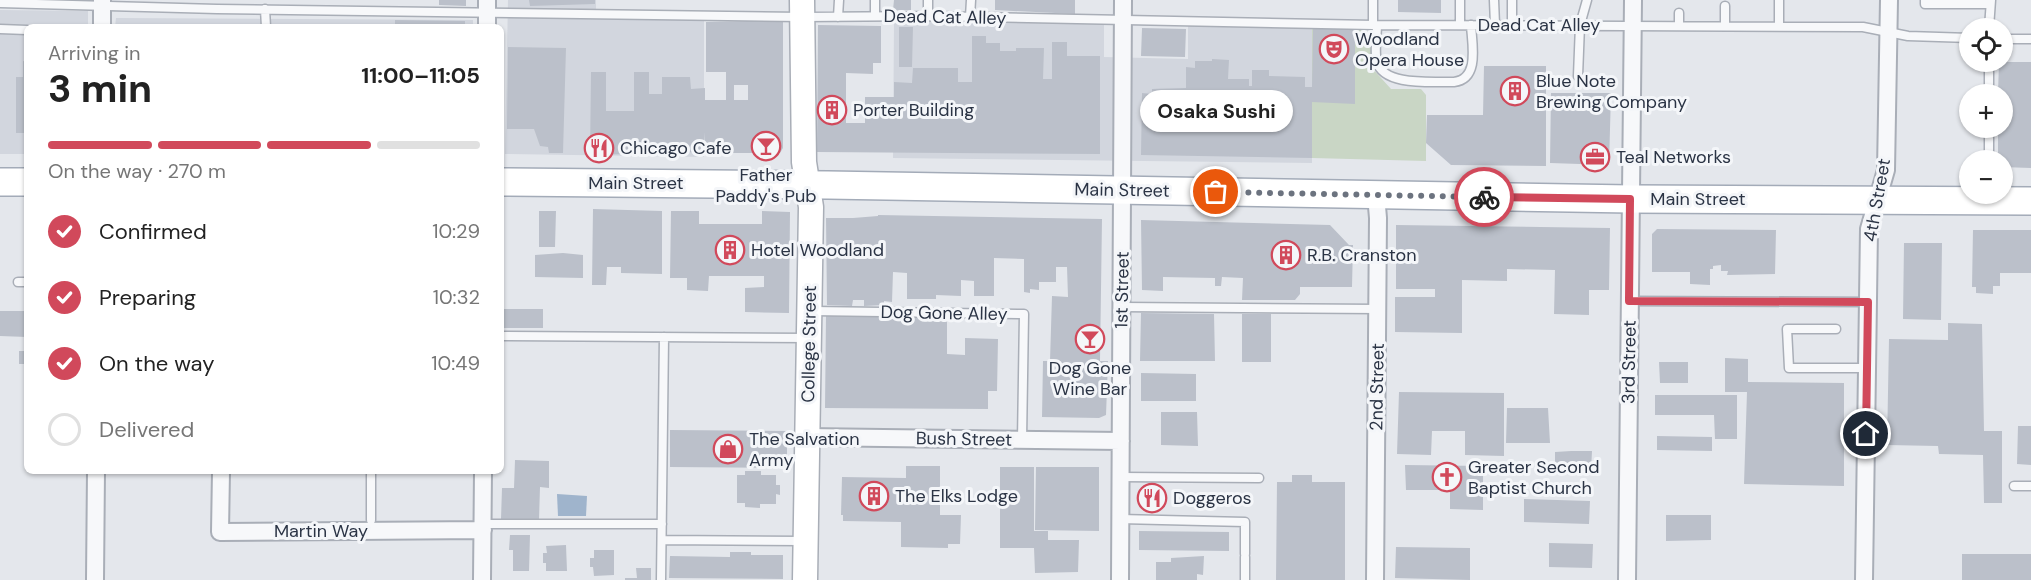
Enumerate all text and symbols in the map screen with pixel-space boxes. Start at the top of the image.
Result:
street label: Dead Cat Alley [883,4,1007,30]
street label: Dead Cat Alley [1478,13,1600,37]
map controls [1959,18,2013,204]
button: locate [1959,18,2013,72]
place label: Woodland Opera House [1355,27,1464,72]
theatre icon: Woodland Opera House [1318,33,1350,65]
text: Arriving in [48,40,140,66]
text: 11:00–11:05 [361,61,480,90]
text: 3 min [48,63,152,114]
place label: Blue Note Brewing Company [1536,69,1687,114]
building icon: Blue Note Brewing Company [1499,75,1531,107]
button: + [1959,84,2013,138]
callout: Osaka Sushi [1140,90,1292,132]
building icon: Porter Building [816,94,848,126]
place label: Porter Building [853,98,974,122]
text: Osaka Sushi [1157,98,1276,124]
bar icon: Father Paddy's Pub [750,130,782,162]
restaurant icon: Chicago Cafe [583,132,615,164]
place label: Chicago Cafe [620,136,732,160]
office icon: Teal Networks [1579,141,1611,173]
place label: Teal Networks [1616,145,1731,169]
button: − [1959,150,2013,204]
street label: 4th Street [1858,156,1896,244]
text: On the way · 270 m [48,158,226,184]
place label: Father Paddy's Pub [715,163,817,208]
pin [1190,166,1241,217]
courier [1454,167,1514,227]
street label: Main Street [588,171,684,195]
icon: bag [1199,175,1232,208]
street label: Main Street [1074,177,1170,203]
icon: bike [1468,181,1501,214]
street label: Main Street [1650,187,1746,211]
icon: check [48,215,81,248]
text: Confirmed [99,217,207,246]
text: 10:29 [432,218,480,244]
building icon: Hotel Woodland [714,234,746,266]
place label: Hotel Woodland [751,238,884,262]
building icon: R.B. Cranston [1270,239,1302,271]
place label: R.B. Cranston [1307,243,1417,267]
street label: 1st Street [1109,251,1135,329]
icon: check [48,281,81,314]
text: Preparing [99,283,196,312]
text: 10:32 [433,284,480,310]
street label: College Street [796,285,822,403]
street label: Dog Gone Alley [880,300,1008,326]
street label: 3rd Street [1616,320,1642,404]
bar icon: Dog Gone Wine Bar [1074,323,1106,355]
street label: 2nd Street [1364,343,1390,431]
icon: check [48,347,81,380]
text: On the way [99,349,214,378]
text: 10:49 [431,350,480,376]
place label: Dog Gone Wine Bar [1049,356,1131,401]
pin [1840,408,1891,459]
text: Delivered [99,415,194,444]
icon: home [1849,417,1882,450]
street label: Bush Street [916,426,1012,452]
place label: The Salvation Army [749,427,860,472]
shop icon: The Salvation Army [712,433,744,465]
place label: Greater Second Baptist Church [1468,455,1599,500]
church icon: Greater Second Baptist Church [1431,461,1463,493]
building icon: The Elks Lodge [858,480,890,512]
restaurant icon: Doggeros [1136,482,1168,514]
place label: The Elks Lodge [895,484,1018,508]
place label: Doggeros [1173,486,1252,510]
street label: Martin Way [274,519,368,543]

